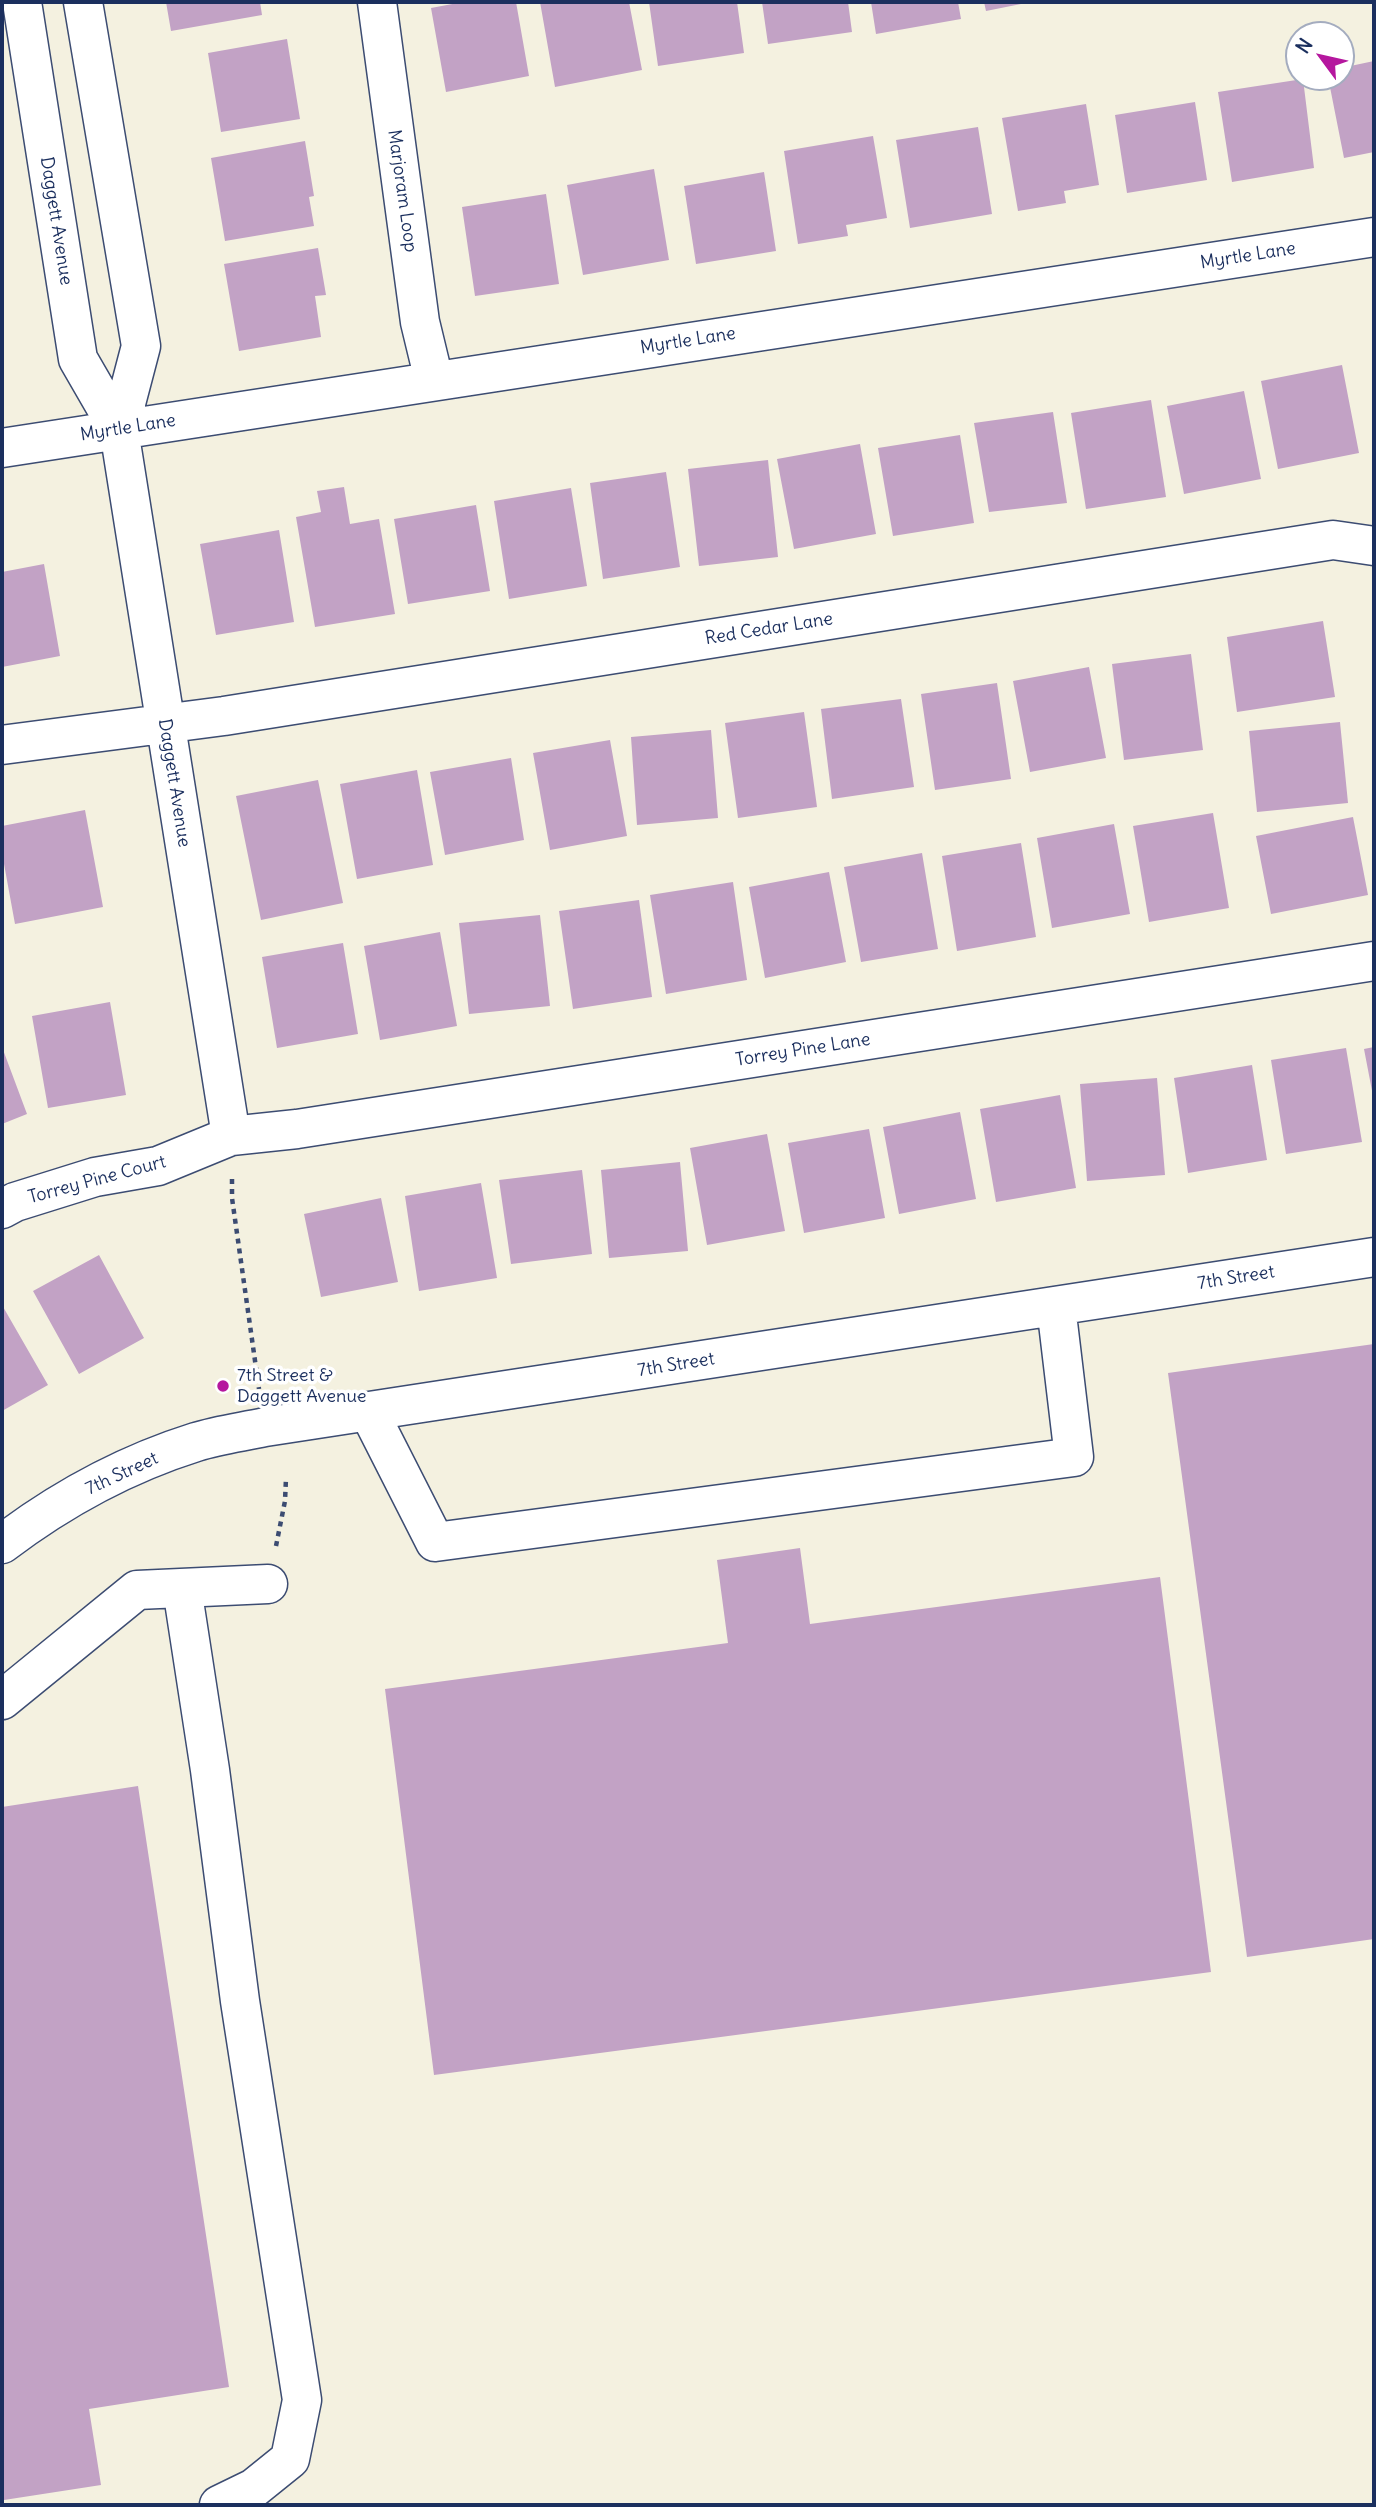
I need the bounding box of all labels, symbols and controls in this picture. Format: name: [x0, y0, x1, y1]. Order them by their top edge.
north arrow: [1285, 21, 1355, 91]
text: N: [1290, 34, 1318, 58]
street label: Marjoram Loop: [383, 128, 421, 254]
street label: Daggett Avenue: [35, 155, 77, 287]
street label: Myrtle Lane: [1199, 238, 1297, 274]
street label: Myrtle Lane: [639, 323, 737, 359]
street label: Myrtle Lane: [79, 410, 177, 446]
street label: Red Cedar Lane: [703, 608, 835, 650]
street label: Daggett Avenue: [153, 717, 195, 849]
street label: Torrey Pine Lane: [734, 1029, 872, 1071]
street label: Torrey Pine Court: [26, 1151, 168, 1209]
street label: 7th Street: [1196, 1261, 1276, 1295]
street label: 7th Street: [636, 1348, 716, 1382]
place label: 7th Street & Daggett Avenue: [237, 1365, 367, 1408]
marker: 7th Street & Daggett Avenue: [215, 1378, 231, 1394]
street label: 7th Street: [82, 1448, 162, 1500]

